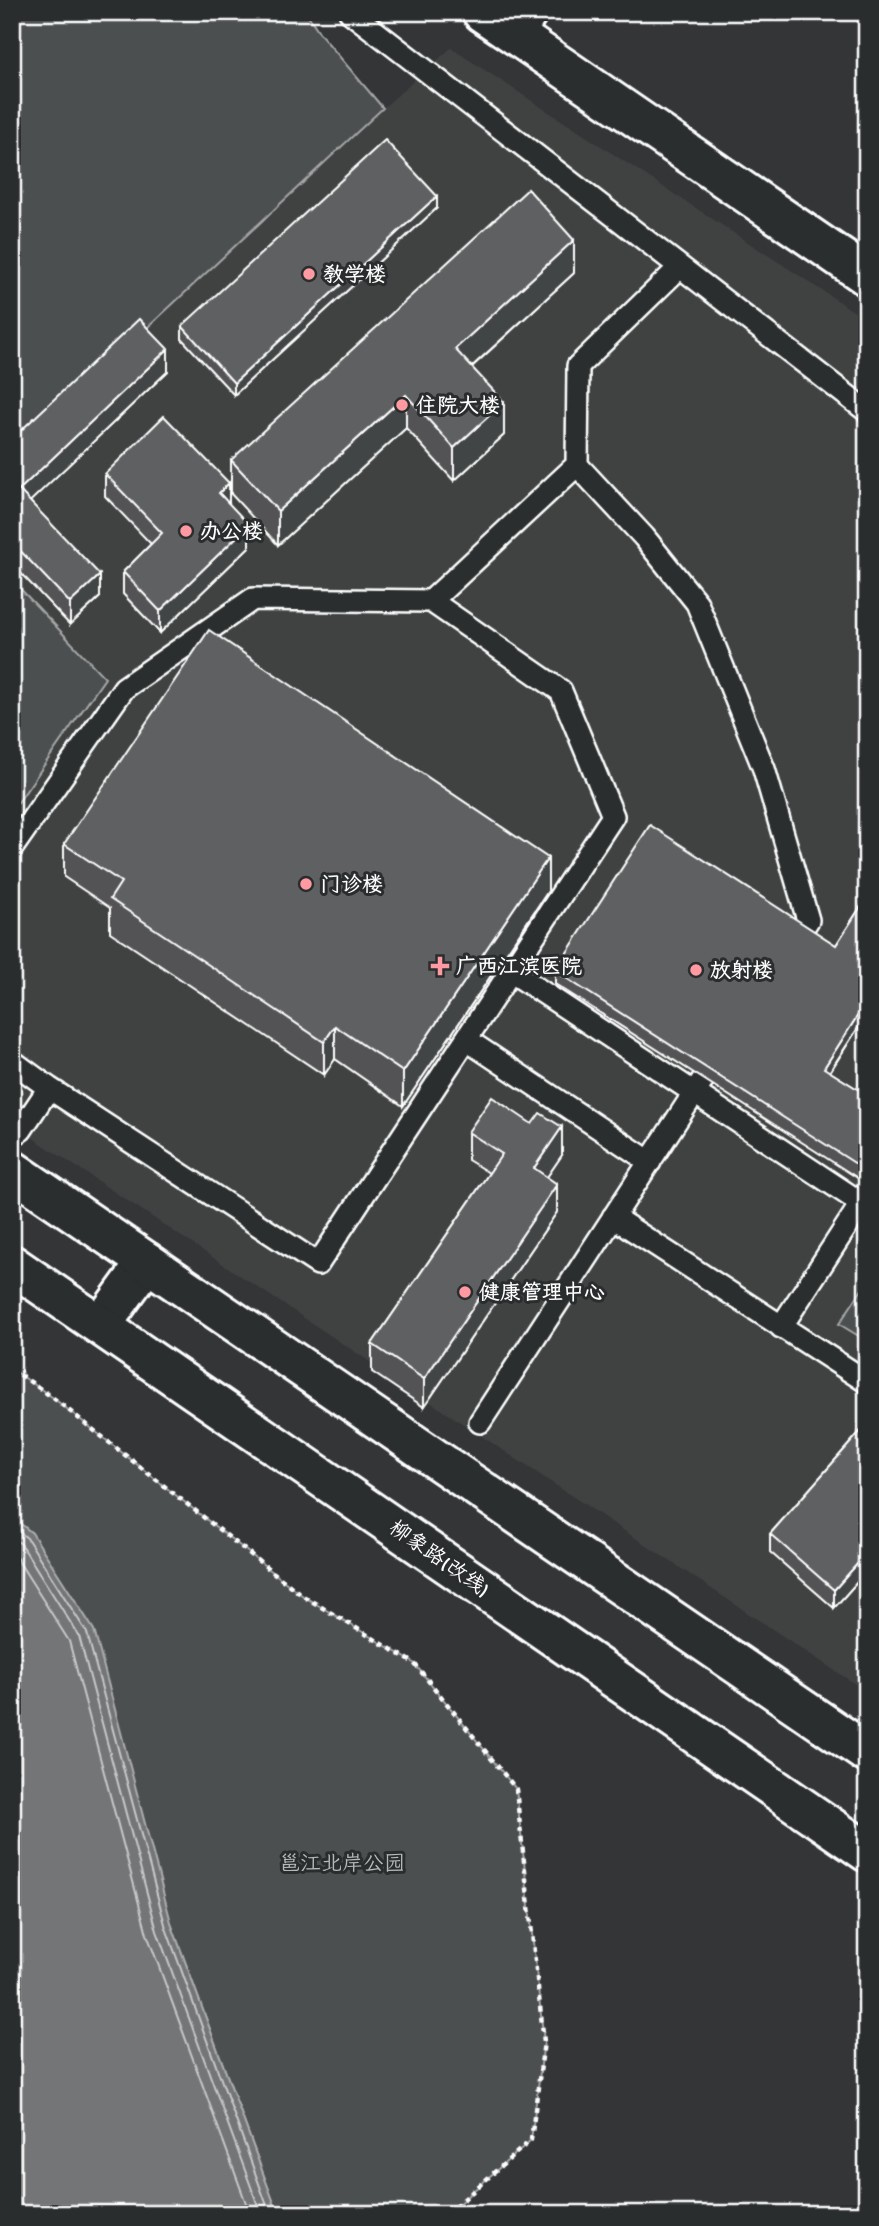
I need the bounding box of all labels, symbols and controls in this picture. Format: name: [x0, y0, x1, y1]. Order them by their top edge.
place label: 教学楼: [323, 263, 386, 290]
marker: 教学楼: [301, 266, 317, 282]
place label: 住院大楼: [416, 394, 500, 421]
marker: 住院大楼: [394, 397, 410, 413]
place label: 办公楼: [200, 520, 263, 547]
marker: 办公楼: [178, 523, 194, 539]
place label: 门诊楼: [320, 873, 383, 900]
marker: 门诊楼: [298, 876, 314, 892]
place label: 广西江滨医院: [456, 955, 582, 982]
marker: 广西江滨医院: [430, 956, 450, 976]
place label: 放射楼: [710, 959, 773, 986]
marker: 放射楼: [688, 962, 704, 978]
place label: 健康管理中心: [479, 1281, 605, 1308]
marker: 健康管理中心: [457, 1284, 473, 1300]
street label: 柳象路(改线): [383, 1515, 494, 1605]
park label: 邕江北岸公园: [279, 1852, 405, 1879]

